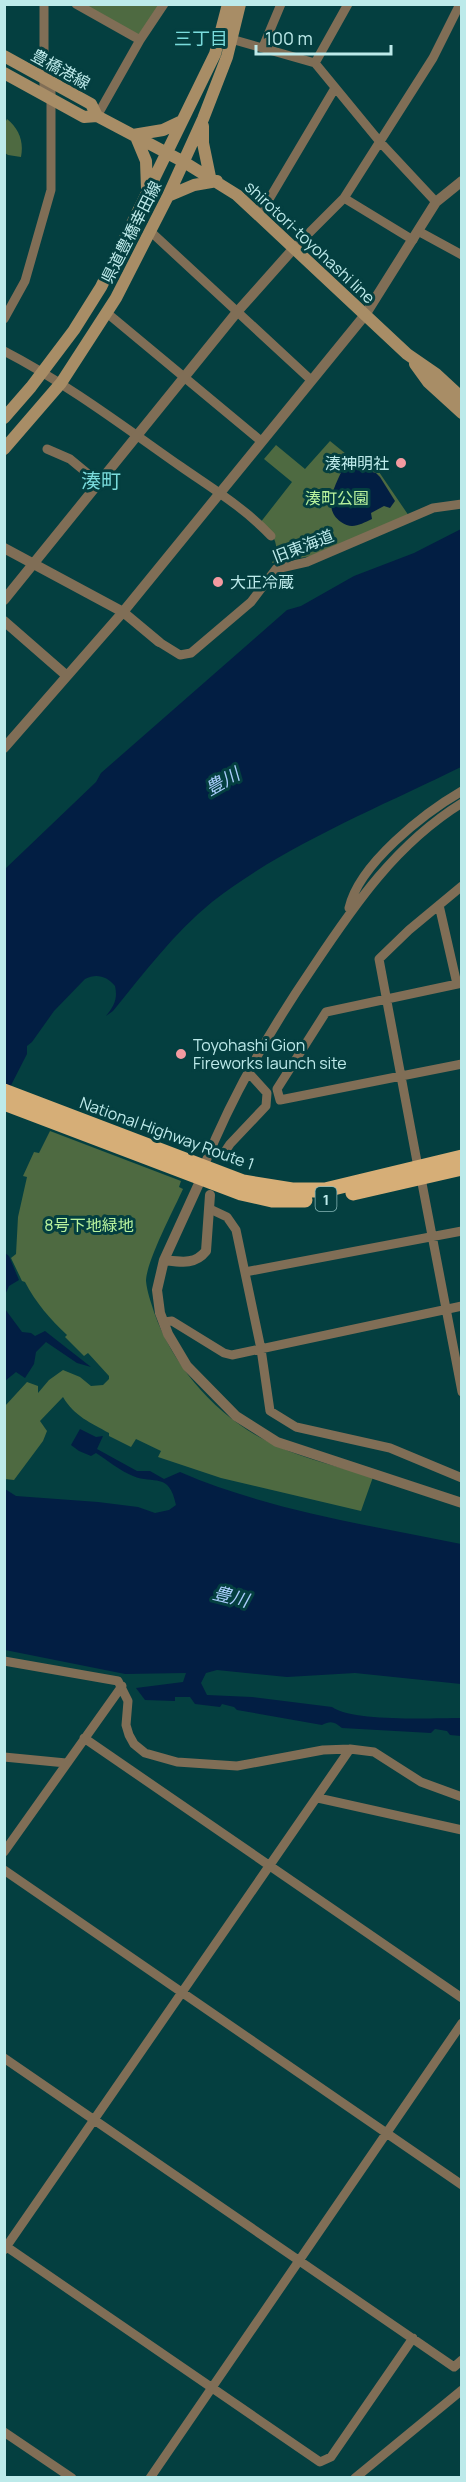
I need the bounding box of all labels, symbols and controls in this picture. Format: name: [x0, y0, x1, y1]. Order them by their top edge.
scale bar: [256, 18, 391, 56]
district label: 三丁目: [174, 26, 228, 50]
text: 100 m: [265, 26, 313, 50]
street label: 豊橋港線: [28, 44, 94, 94]
street label: shirotori-toyohashi line: [240, 176, 380, 308]
street label: 県道豊橋幸田線: [96, 177, 166, 287]
place label: 湊神明社: [325, 452, 389, 474]
marker: 湊神明社: [394, 456, 408, 470]
district label: 湊町: [81, 467, 121, 494]
park label: 湊町公園: [305, 487, 369, 509]
street label: 旧東海道: [269, 524, 337, 568]
place label: 大正冷蔵: [230, 571, 294, 593]
marker: 大正冷蔵: [211, 575, 225, 589]
water label: 豊川: [200, 761, 245, 800]
place label: Toyohashi Gion Fireworks launch site: [193, 1034, 347, 1074]
marker: Toyohashi Gion Fireworks launch site: [174, 1047, 188, 1061]
street label: National Highway Route 1: [77, 1091, 257, 1175]
road number: 1: [316, 1187, 336, 1211]
park label: 8号下地緑地: [44, 1214, 134, 1236]
water label: 豊川: [211, 1580, 253, 1612]

